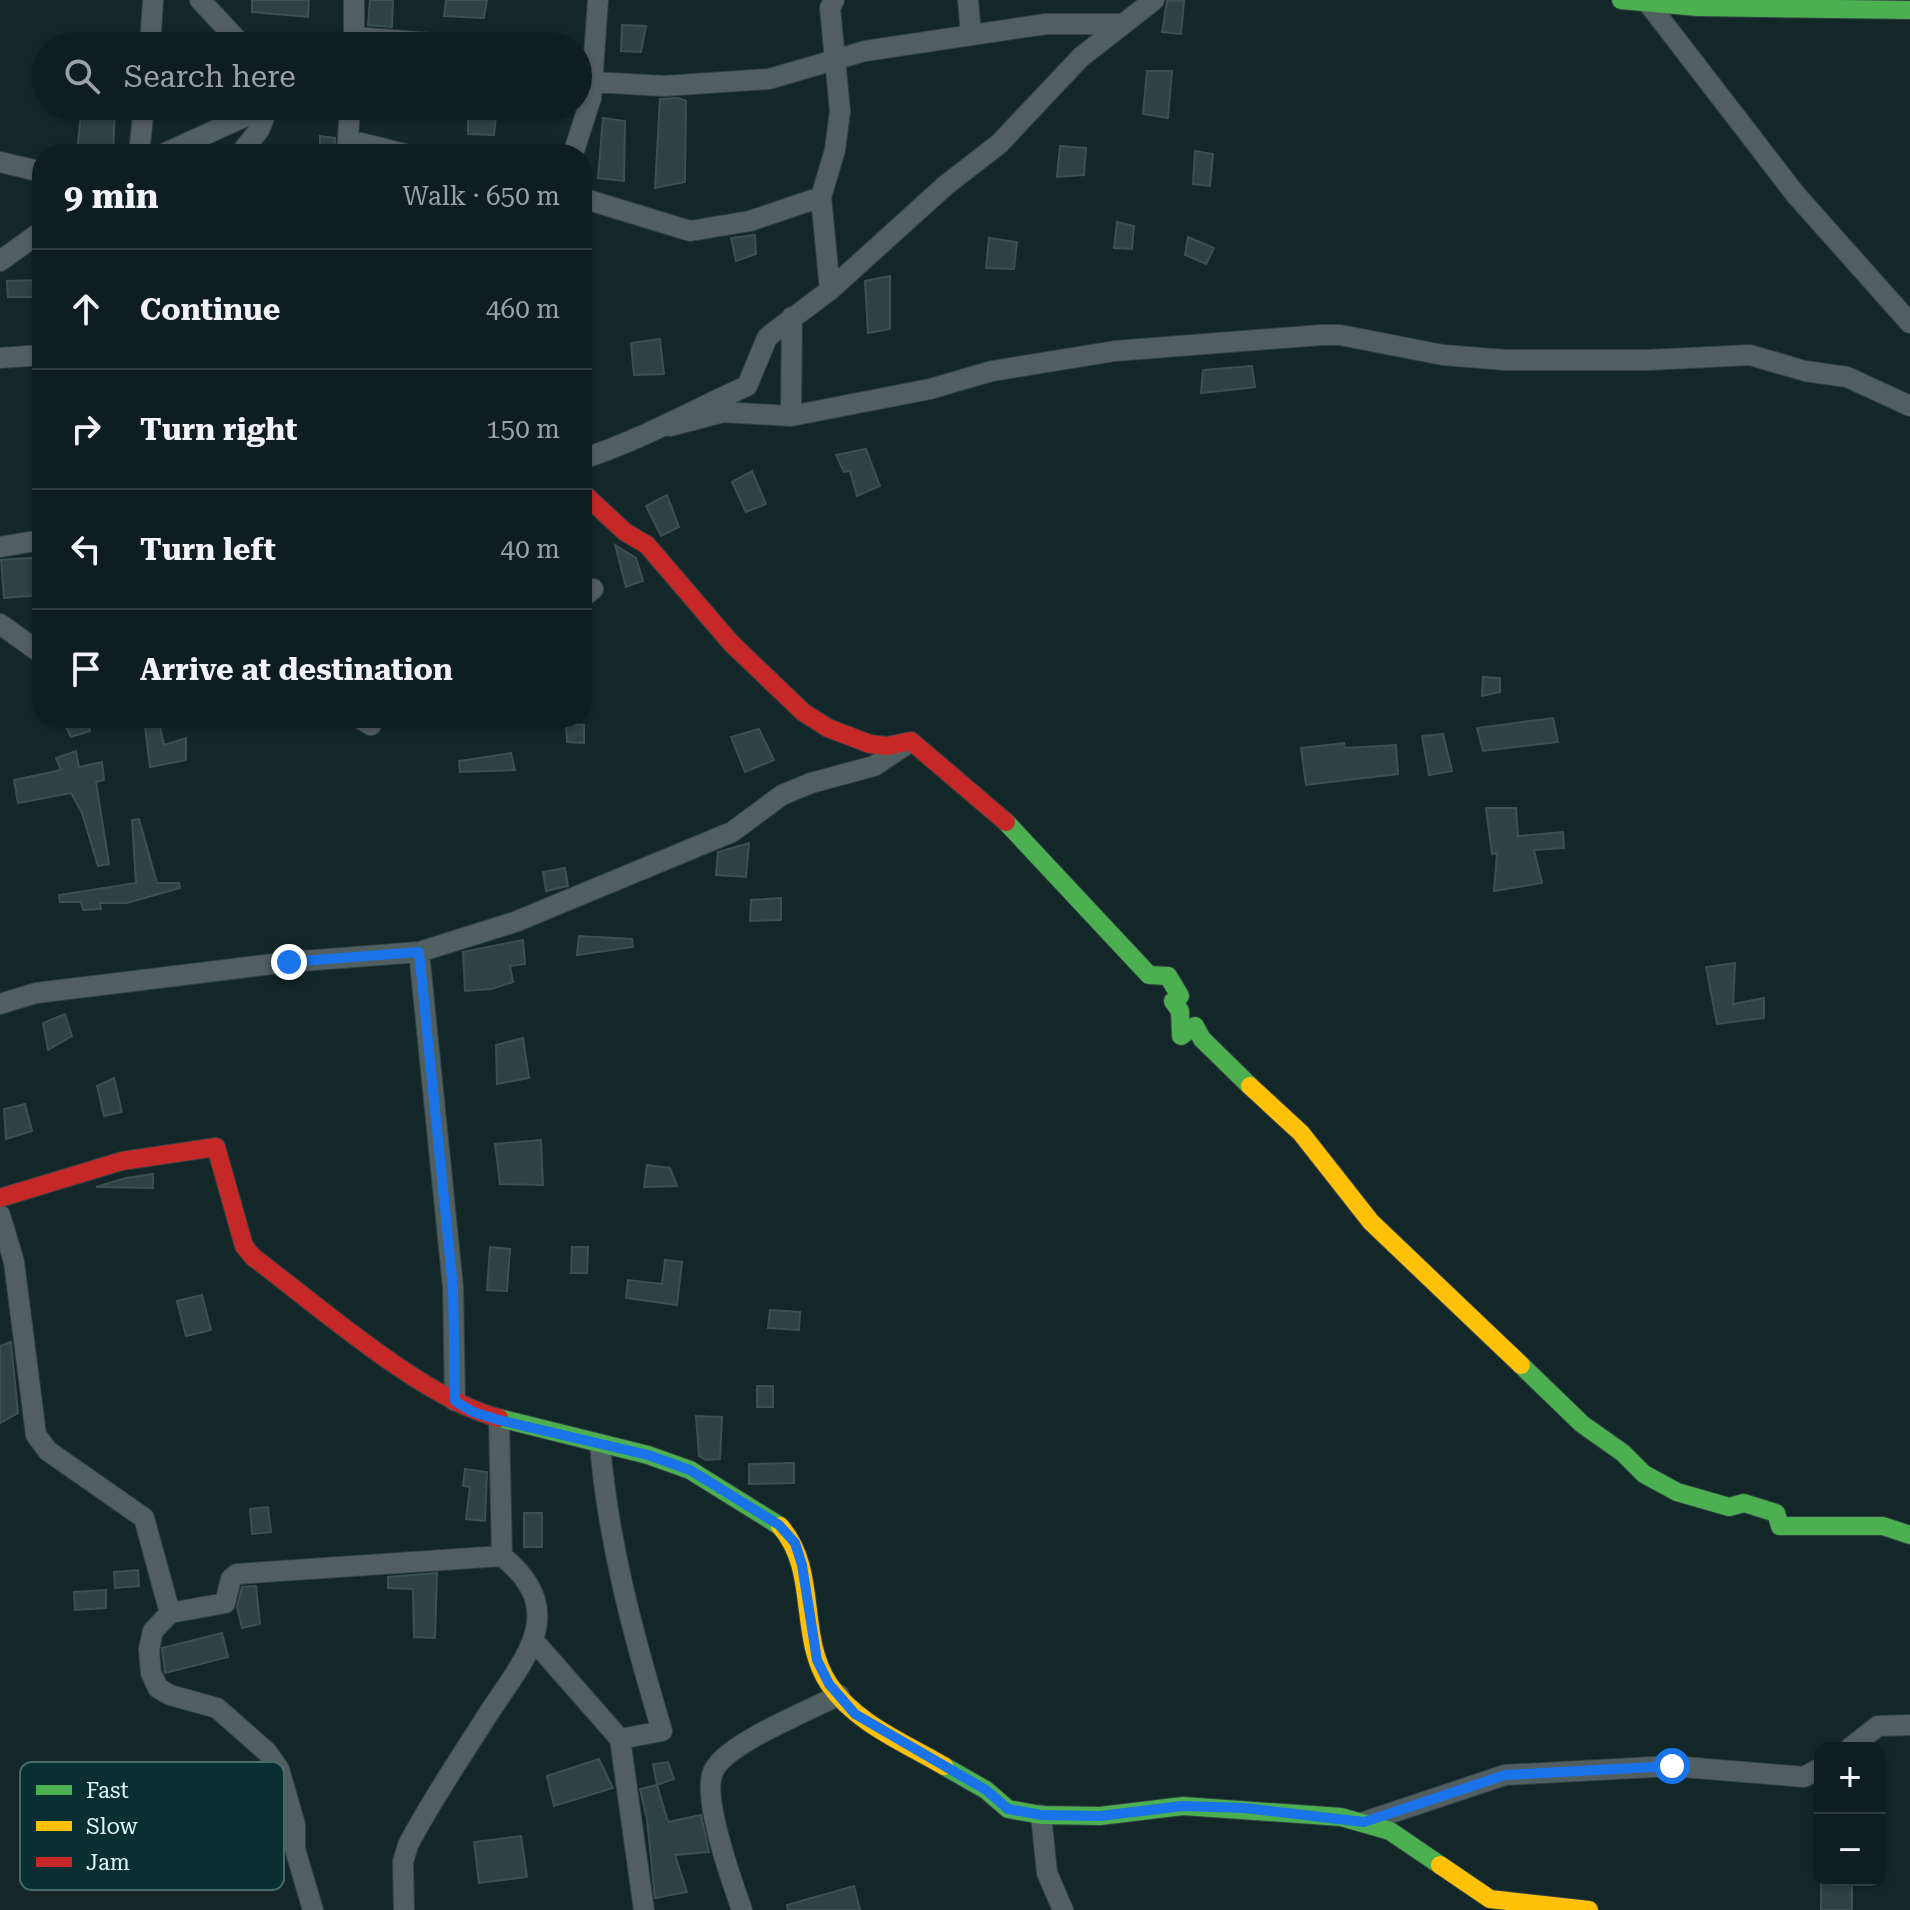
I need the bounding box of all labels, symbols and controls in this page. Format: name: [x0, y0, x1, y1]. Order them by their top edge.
search box: [32, 32, 592, 120]
icon: search: [60, 54, 104, 98]
text: Search here: [124, 59, 296, 94]
text: 9 min: [64, 176, 159, 216]
text: Walk · 650 m: [402, 181, 560, 211]
icon: ahead: [64, 287, 108, 331]
text: Continue: [140, 292, 280, 327]
text: 460 m: [486, 294, 560, 324]
icon: right: [64, 407, 108, 451]
text: Turn right: [140, 412, 297, 447]
text: 150 m: [486, 414, 560, 444]
icon: left: [64, 527, 108, 571]
text: Turn left: [140, 532, 276, 567]
text: 40 m: [501, 534, 560, 564]
icon: arrive: [64, 647, 108, 691]
text: Arrive at destination: [140, 652, 453, 687]
route end: [271, 944, 307, 980]
map controls: [1814, 1742, 1886, 1886]
button: +: [1814, 1742, 1886, 1814]
route start: [1654, 1748, 1690, 1784]
legend: [20, 1762, 284, 1890]
text: Fast: [86, 1778, 129, 1803]
text: Slow: [86, 1814, 139, 1839]
button: −: [1814, 1814, 1886, 1886]
text: Jam: [86, 1850, 130, 1875]

